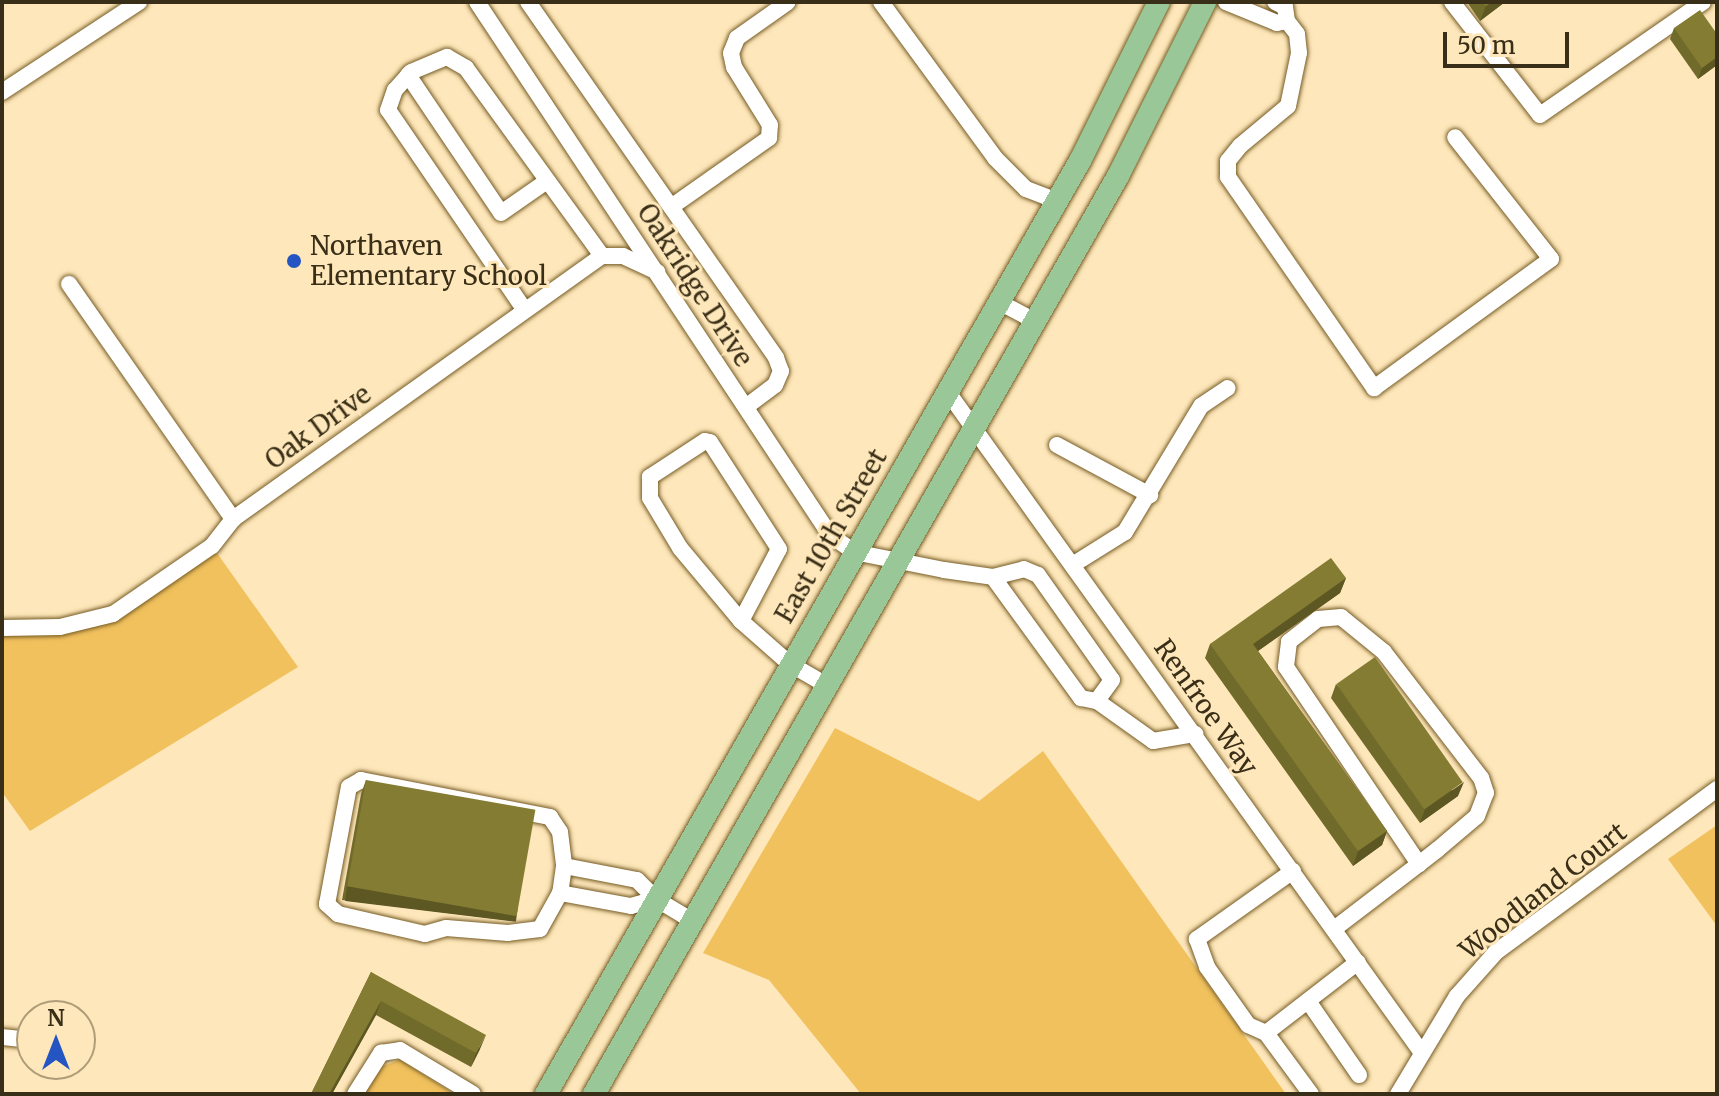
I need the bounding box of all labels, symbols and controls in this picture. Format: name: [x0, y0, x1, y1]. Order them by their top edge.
scale bar: [1447, 16, 1573, 66]
text: 50 m: [1457, 30, 1516, 61]
street label: Oakridge Drive: [631, 198, 759, 372]
place label: Northaven Elementary School: [310, 230, 547, 292]
marker: Northaven Elementary School: [285, 252, 303, 270]
street label: Oak Drive: [259, 378, 377, 476]
street label: East 10th Street: [769, 443, 893, 629]
street label: Renfroe Way: [1148, 633, 1264, 781]
street label: Woodland Court: [1453, 816, 1633, 966]
north arrow: [16, 1000, 96, 1080]
text: N: [47, 1004, 65, 1032]

